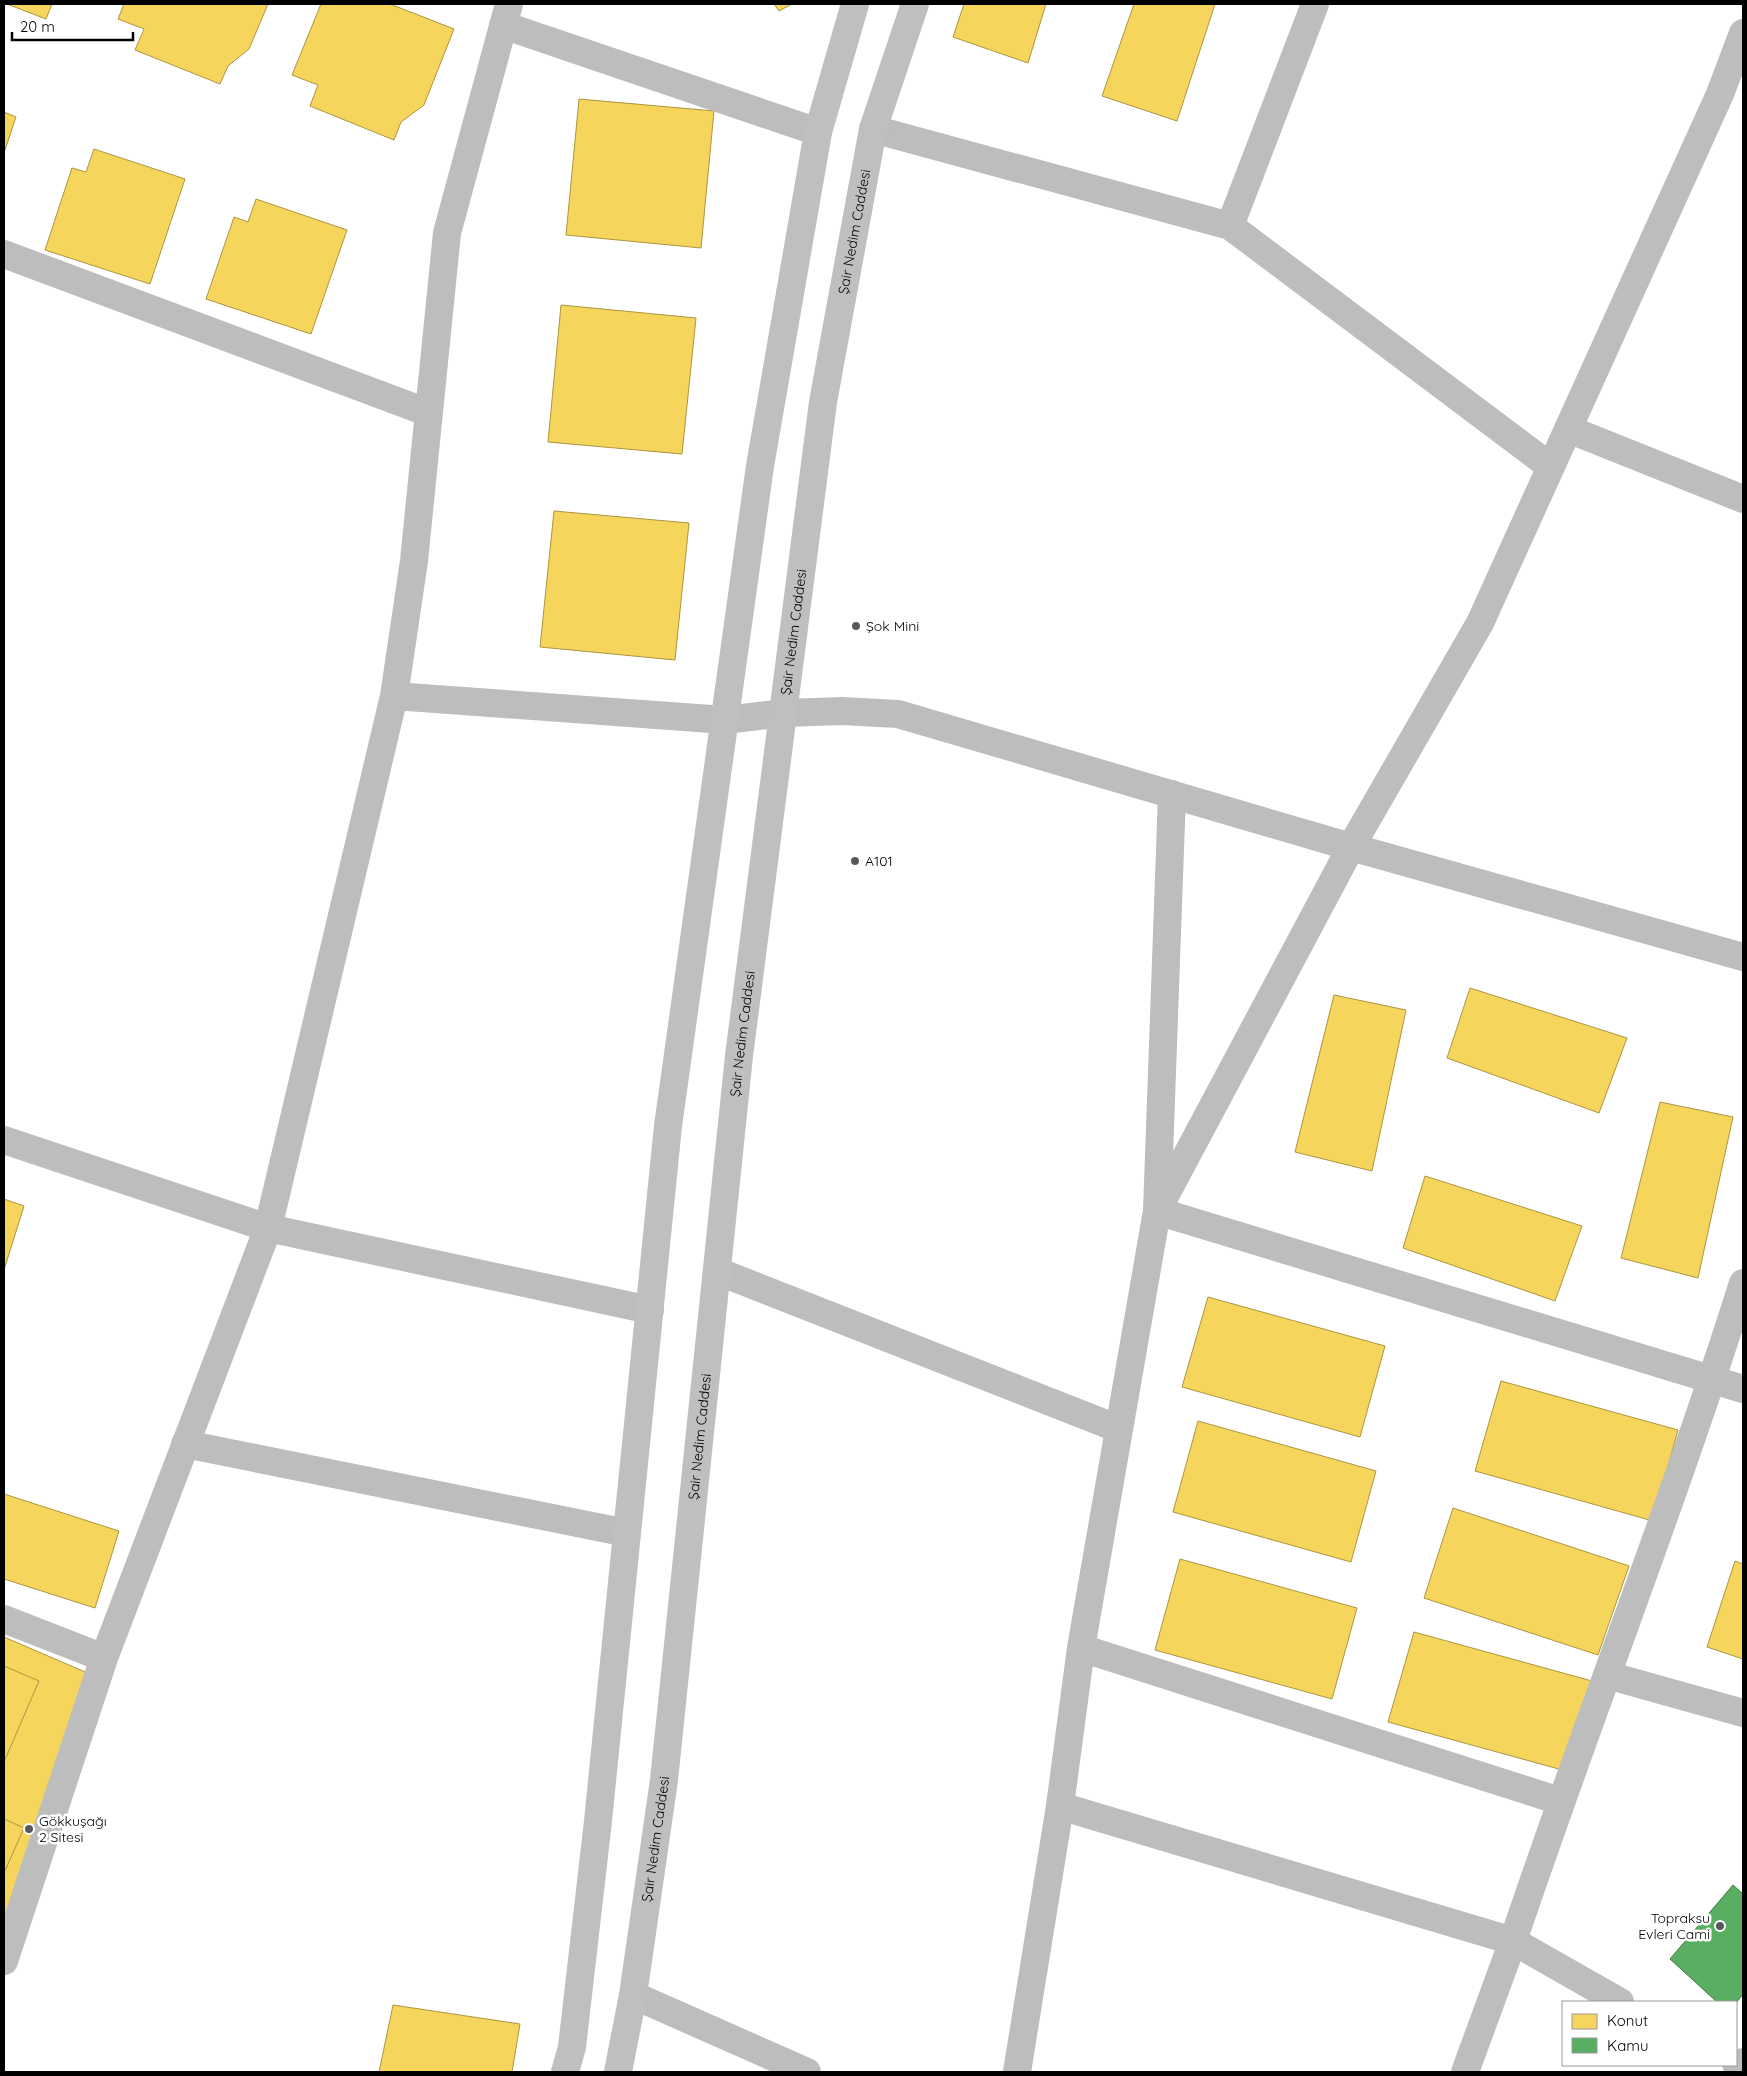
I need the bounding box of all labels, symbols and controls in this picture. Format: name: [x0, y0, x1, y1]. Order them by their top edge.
scale bar: [12, 10, 134, 42]
text: 20 m: [20, 17, 55, 36]
street label: Şair Nedim Caddesi: [834, 168, 874, 296]
street label: Şair Nedim Caddesi: [776, 568, 810, 696]
place label: Şok Mini: [866, 617, 919, 635]
marker: Şok Mini: [850, 620, 862, 632]
place label: A101: [865, 852, 893, 870]
marker: A101: [849, 855, 861, 867]
street label: Şair Nedim Caddesi: [726, 970, 759, 1098]
street label: Şair Nedim Caddesi: [684, 1372, 715, 1501]
street label: Şair Nedim Caddesi: [638, 1775, 673, 1903]
place label: Gökkuşağı 2 Sitesi: [39, 1812, 107, 1846]
marker: Gökkuşağı 2 Sitesi: [23, 1823, 35, 1835]
place label: Topraksu Evleri Cami: [1638, 1909, 1710, 1943]
marker: Topraksu Evleri Cami: [1714, 1920, 1726, 1932]
legend: [1562, 2001, 1737, 2066]
text: Konut: [1607, 2011, 1648, 2030]
text: Kamu: [1607, 2036, 1648, 2055]

